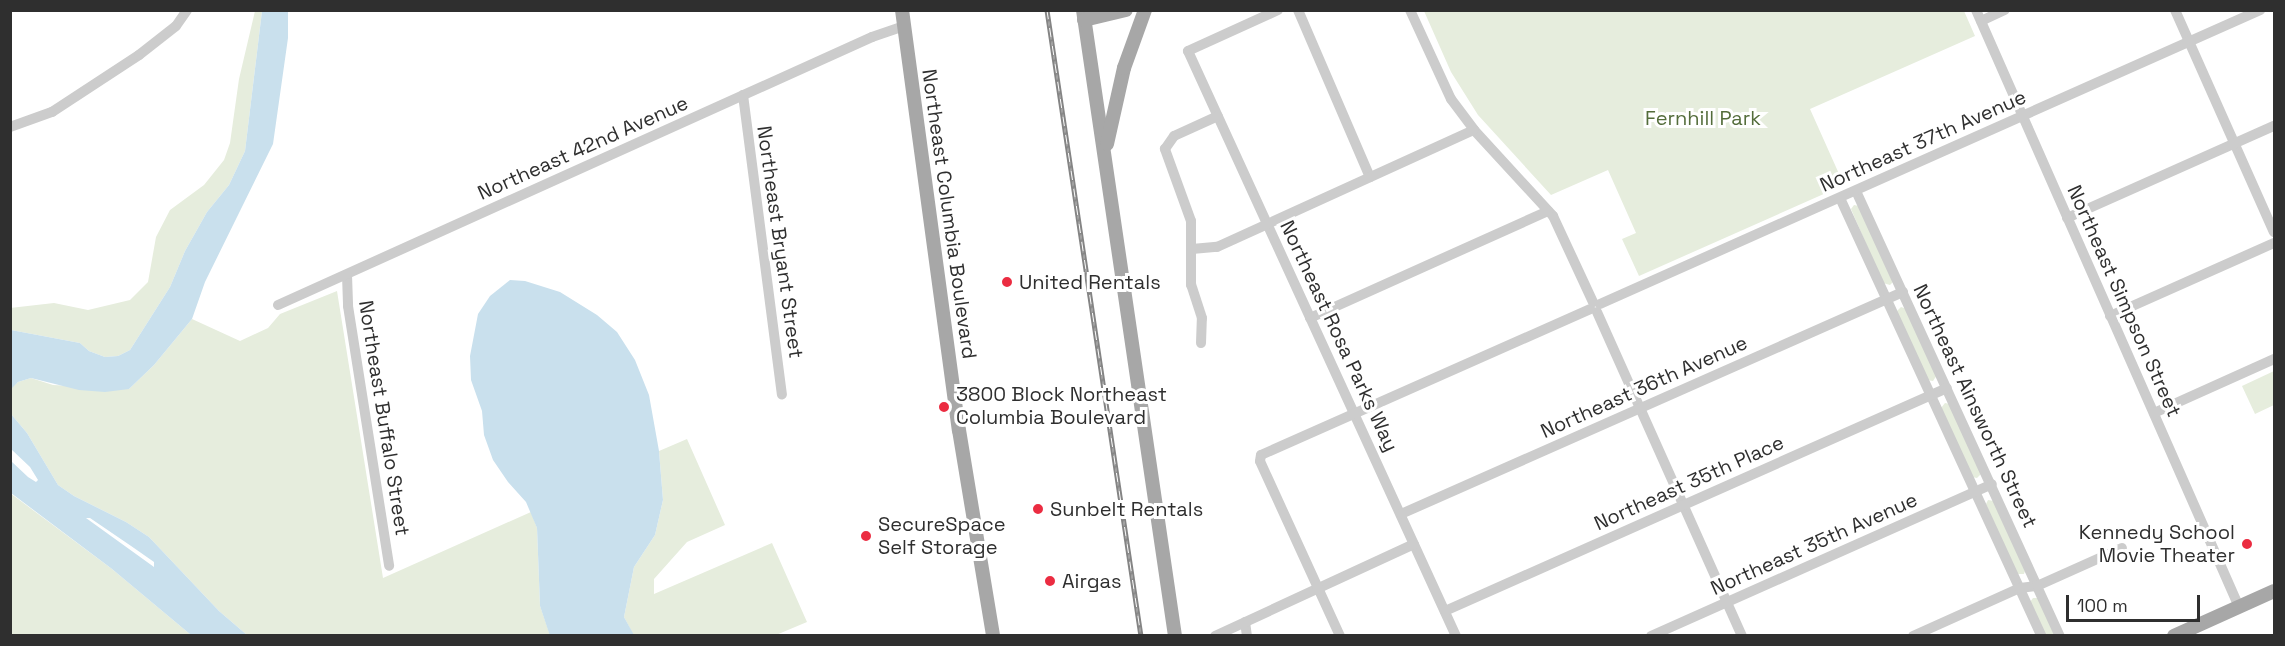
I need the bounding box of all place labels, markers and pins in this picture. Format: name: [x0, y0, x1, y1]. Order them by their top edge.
place label: United Rentals: [1019, 270, 1161, 294]
marker: United Rentals: [1000, 275, 1014, 289]
place label: 3800 Block Northeast Columbia Boulevard: [956, 383, 1167, 430]
marker: 3800 Block Northeast Columbia Boulevard: [937, 400, 951, 414]
place label: Sunbelt Rentals: [1050, 497, 1203, 521]
marker: Sunbelt Rentals: [1031, 502, 1045, 516]
place label: SecureSpace Self Storage: [878, 512, 1005, 559]
place label: Kennedy School Movie Theater: [2079, 520, 2235, 567]
marker: SecureSpace Self Storage: [859, 529, 873, 543]
marker: Kennedy School Movie Theater: [2240, 537, 2254, 551]
place label: Airgas: [1062, 569, 1121, 593]
marker: Airgas: [1043, 574, 1057, 588]

